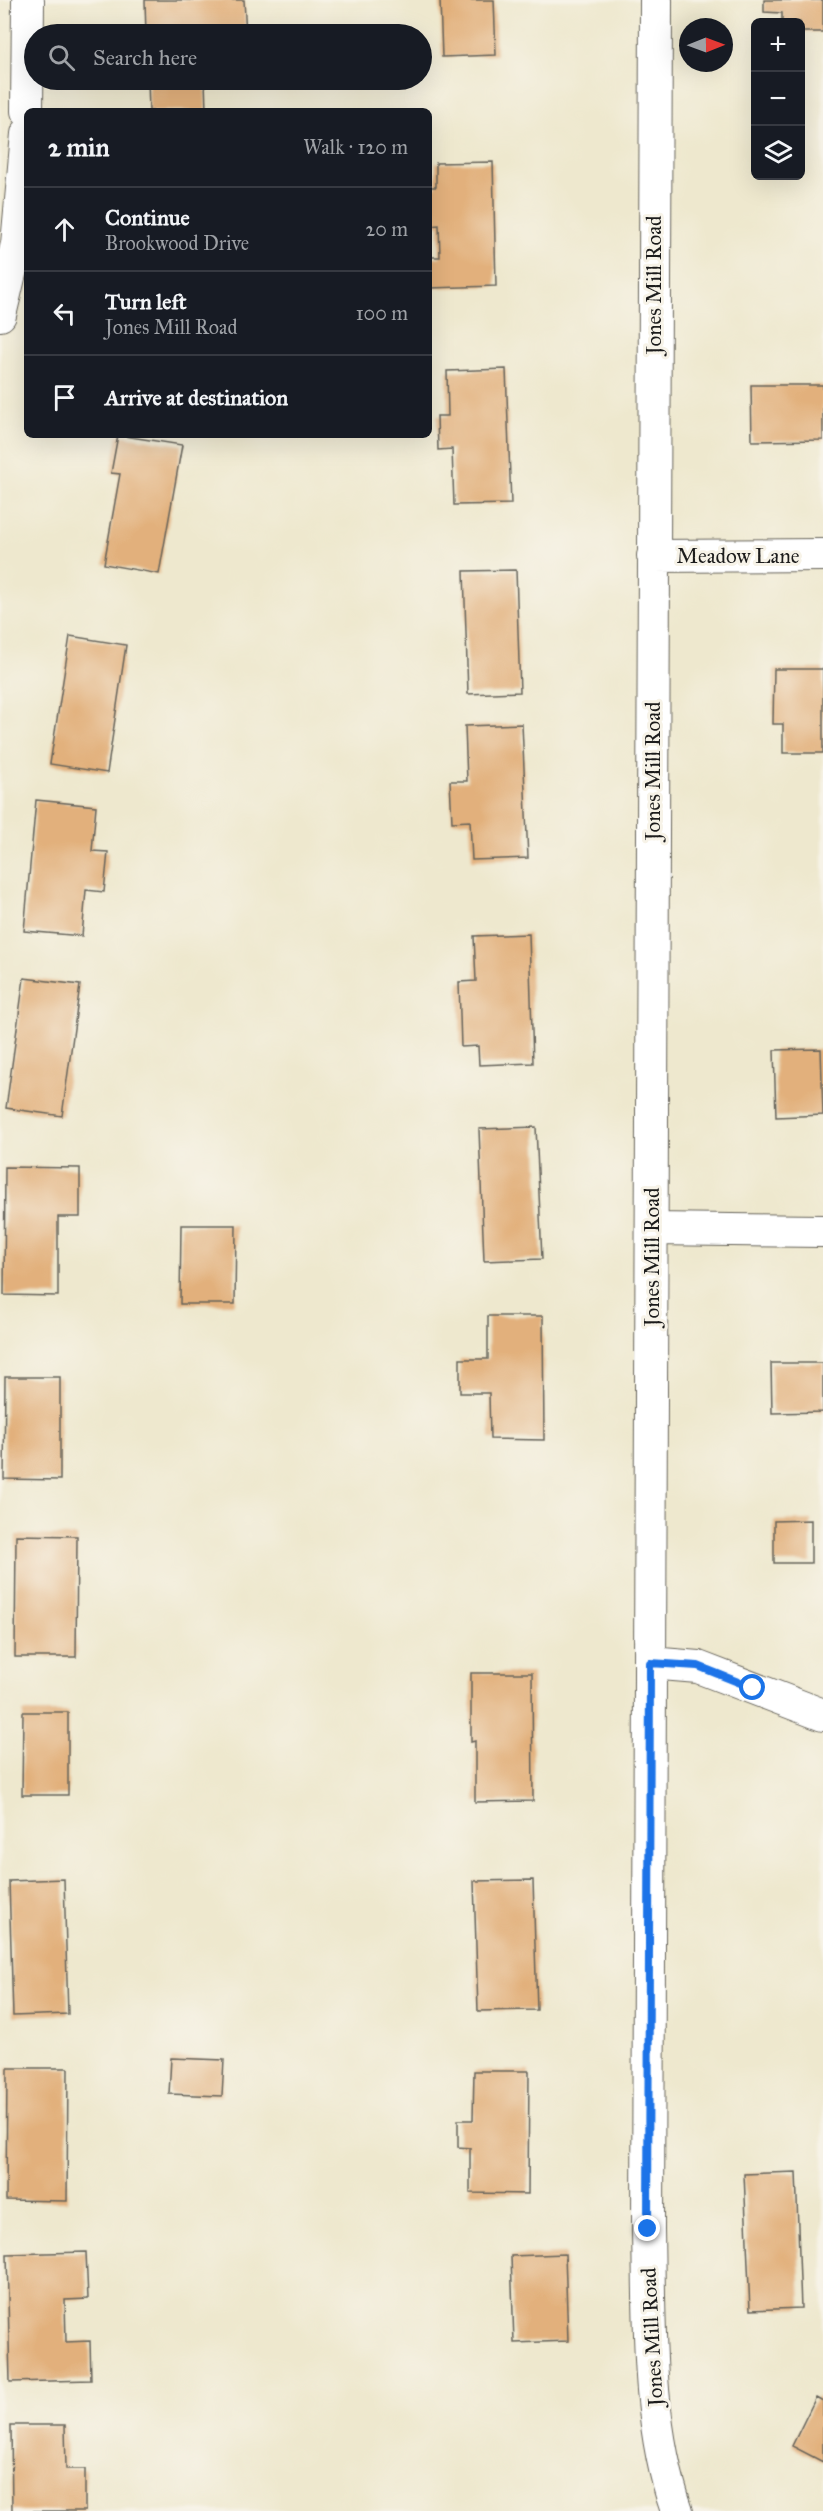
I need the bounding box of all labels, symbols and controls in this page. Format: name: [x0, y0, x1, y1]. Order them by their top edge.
north arrow: [679, 18, 733, 72]
map controls: [751, 18, 805, 180]
button: +: [751, 18, 805, 72]
search box: [24, 24, 432, 90]
icon: search: [45, 41, 78, 74]
text: Search here: [93, 44, 197, 71]
button: −: [751, 72, 805, 126]
button: layers: [751, 126, 805, 180]
text: 2 min: [48, 131, 109, 163]
text: Walk · 120 m: [303, 135, 408, 159]
text: Continue: [105, 204, 190, 231]
icon: ahead: [48, 213, 81, 246]
street label: Jones Mill Road: [641, 215, 667, 357]
text: 20 m: [365, 217, 408, 241]
text: Brookwood Drive: [105, 231, 249, 255]
text: Turn left: [105, 288, 187, 315]
icon: left: [48, 297, 81, 330]
text: 100 m: [356, 301, 408, 325]
text: Jones Mill Road: [105, 315, 238, 339]
icon: arrive: [48, 381, 81, 414]
text: Arrive at destination: [105, 384, 288, 411]
street label: Meadow Lane: [676, 543, 800, 569]
street label: Jones Mill Road: [640, 701, 666, 843]
street label: Jones Mill Road: [639, 1187, 665, 1329]
route start: [739, 1674, 765, 1700]
route end: [634, 2215, 660, 2241]
street label: Jones Mill Road: [635, 2266, 669, 2409]

